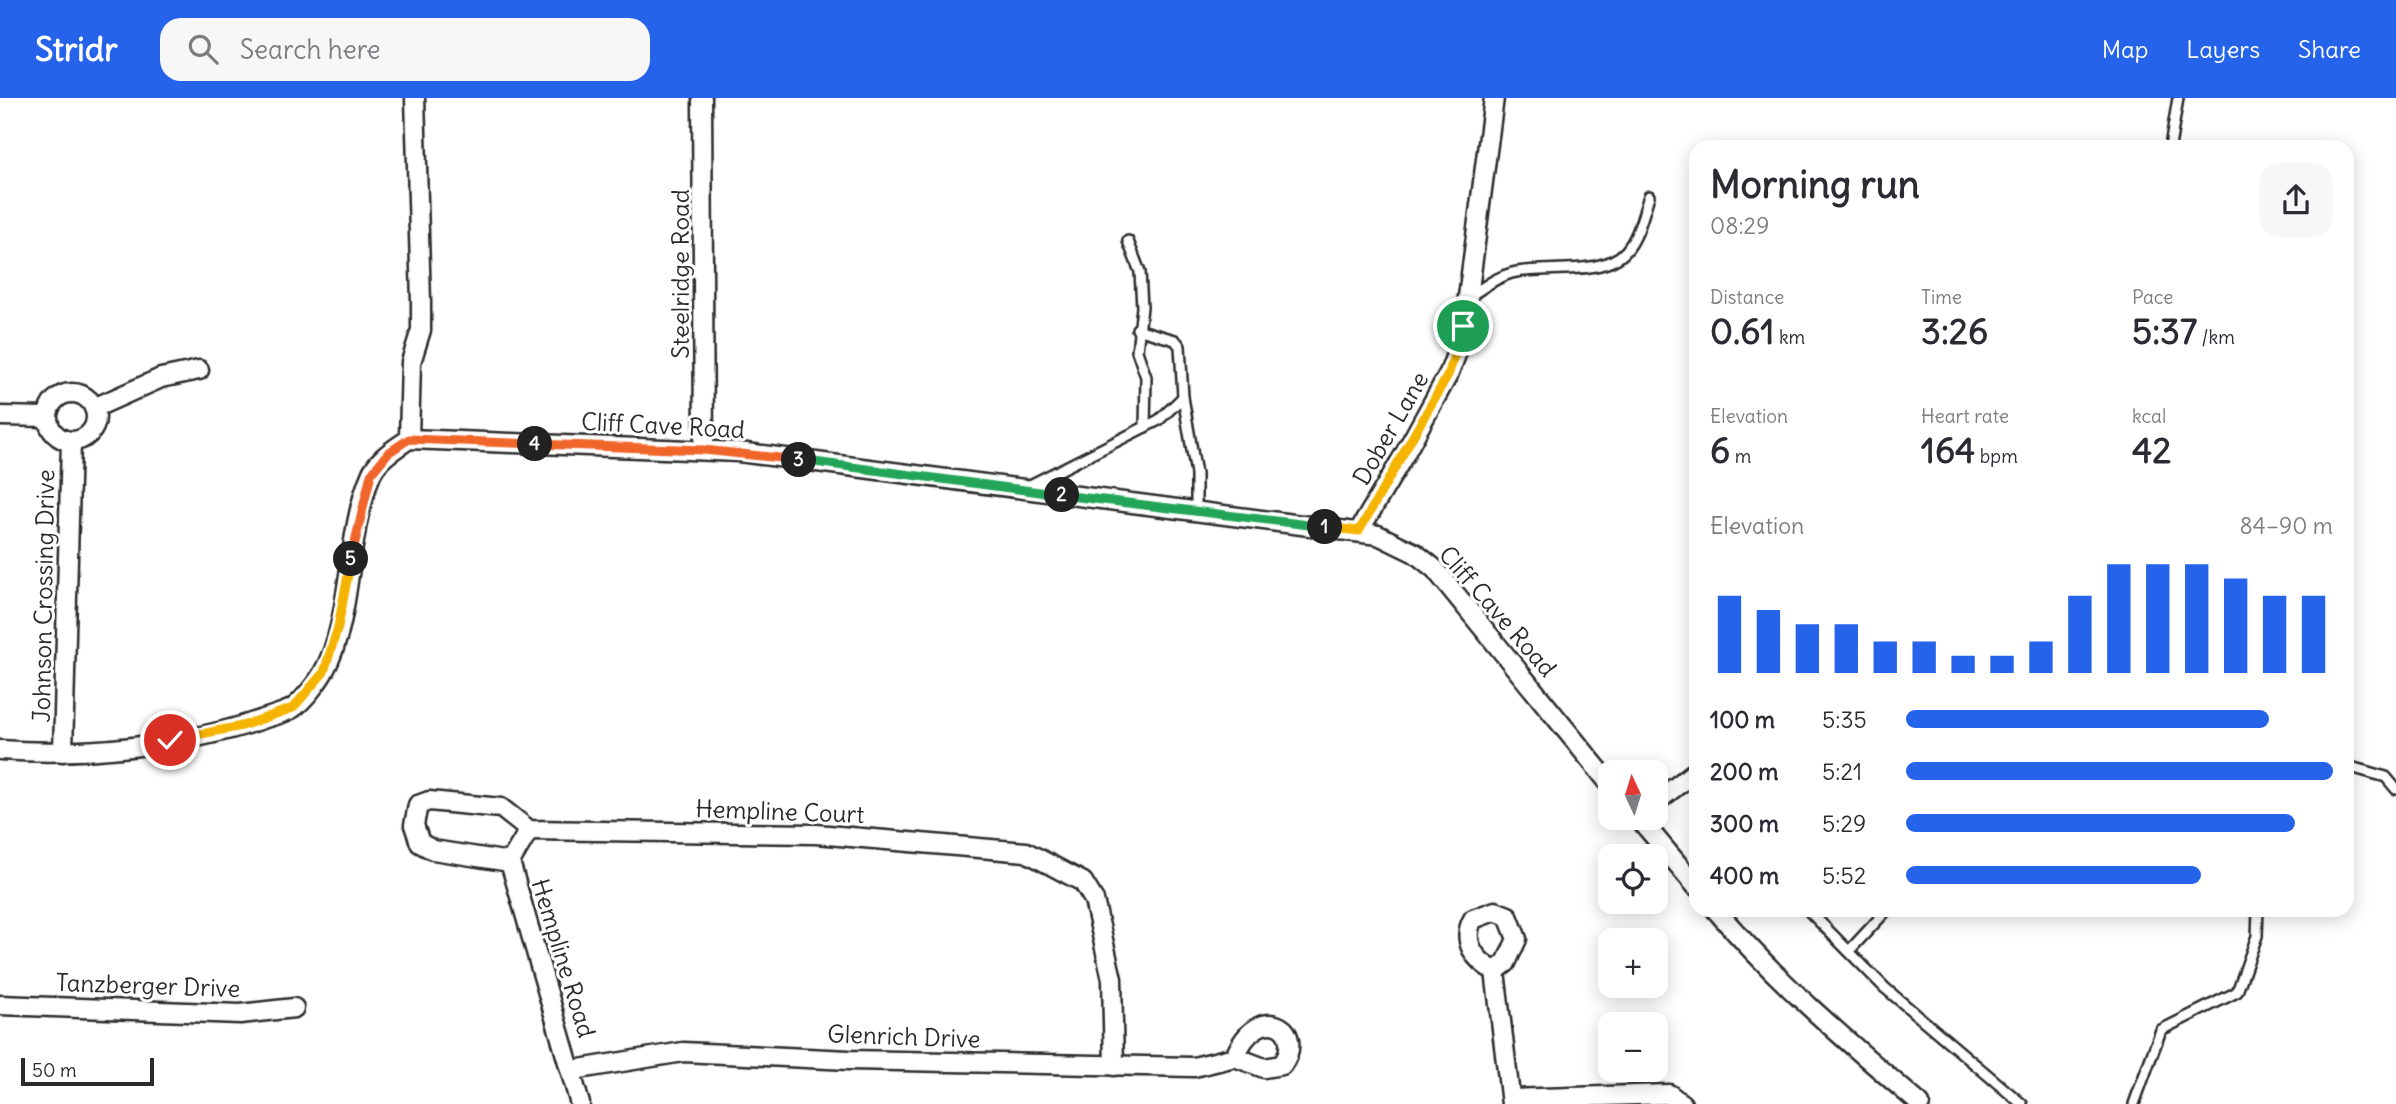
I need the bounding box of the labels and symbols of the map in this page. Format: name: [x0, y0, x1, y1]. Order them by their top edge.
street label: Steelridge Road: [665, 189, 695, 359]
pin: [1433, 296, 1493, 356]
street label: Dober Lane: [1346, 366, 1434, 490]
street label: Cliff Cave Road: [580, 406, 746, 444]
pin: 4: [518, 426, 552, 462]
pin: 3: [782, 442, 816, 478]
street label: Johnson Crossing Drive: [26, 469, 60, 723]
pin: 2: [1044, 478, 1080, 512]
pin: 1: [1308, 510, 1342, 544]
street label: Cliff Cave Road: [1433, 539, 1563, 683]
pin: 5: [334, 542, 368, 576]
pin: [140, 710, 200, 770]
north arrow: [1598, 760, 1668, 830]
street label: Hempline Court: [695, 793, 865, 829]
street label: Hempline Road: [526, 875, 602, 1041]
street label: Tanzberger Drive: [55, 967, 241, 1003]
street label: Glenrich Drive: [827, 1018, 981, 1054]
scale bar: [21, 1055, 154, 1087]

